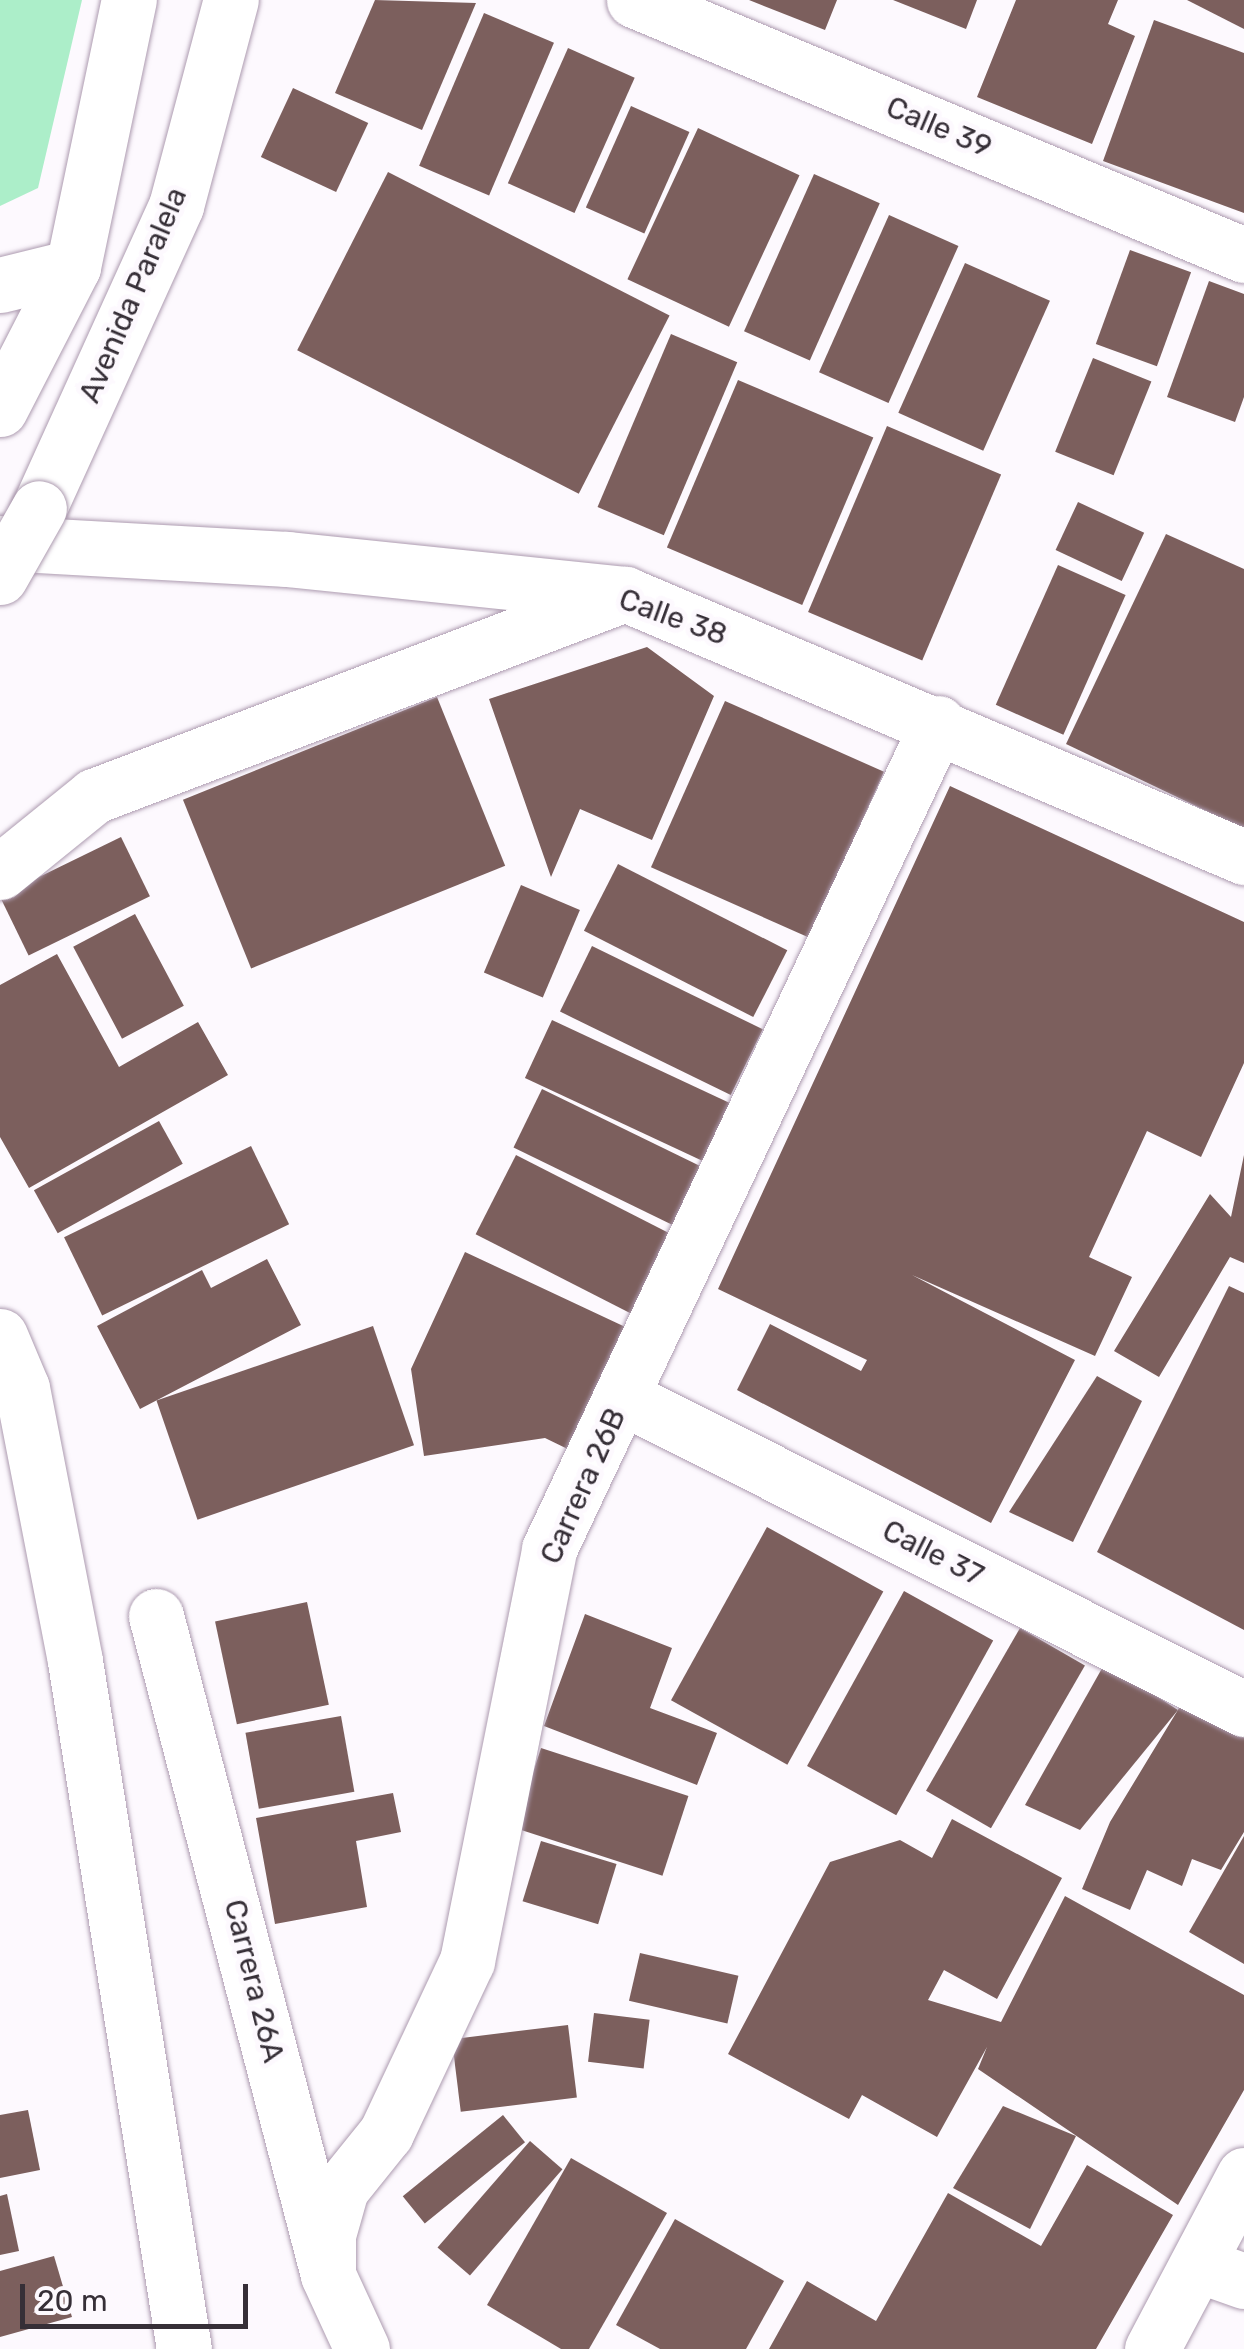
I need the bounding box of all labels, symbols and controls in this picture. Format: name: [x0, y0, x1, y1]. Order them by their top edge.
street label: Calle 39: [881, 89, 997, 165]
street label: Avenida Paralela: [71, 182, 195, 408]
street label: Calle 38: [614, 581, 732, 653]
street label: Carrera 26B: [533, 1403, 633, 1569]
street label: Calle 37: [876, 1512, 990, 1594]
street label: Carrera 26A: [216, 1896, 292, 2066]
scale bar: [25, 2264, 252, 2326]
text: 20 m: [37, 2283, 108, 2319]

